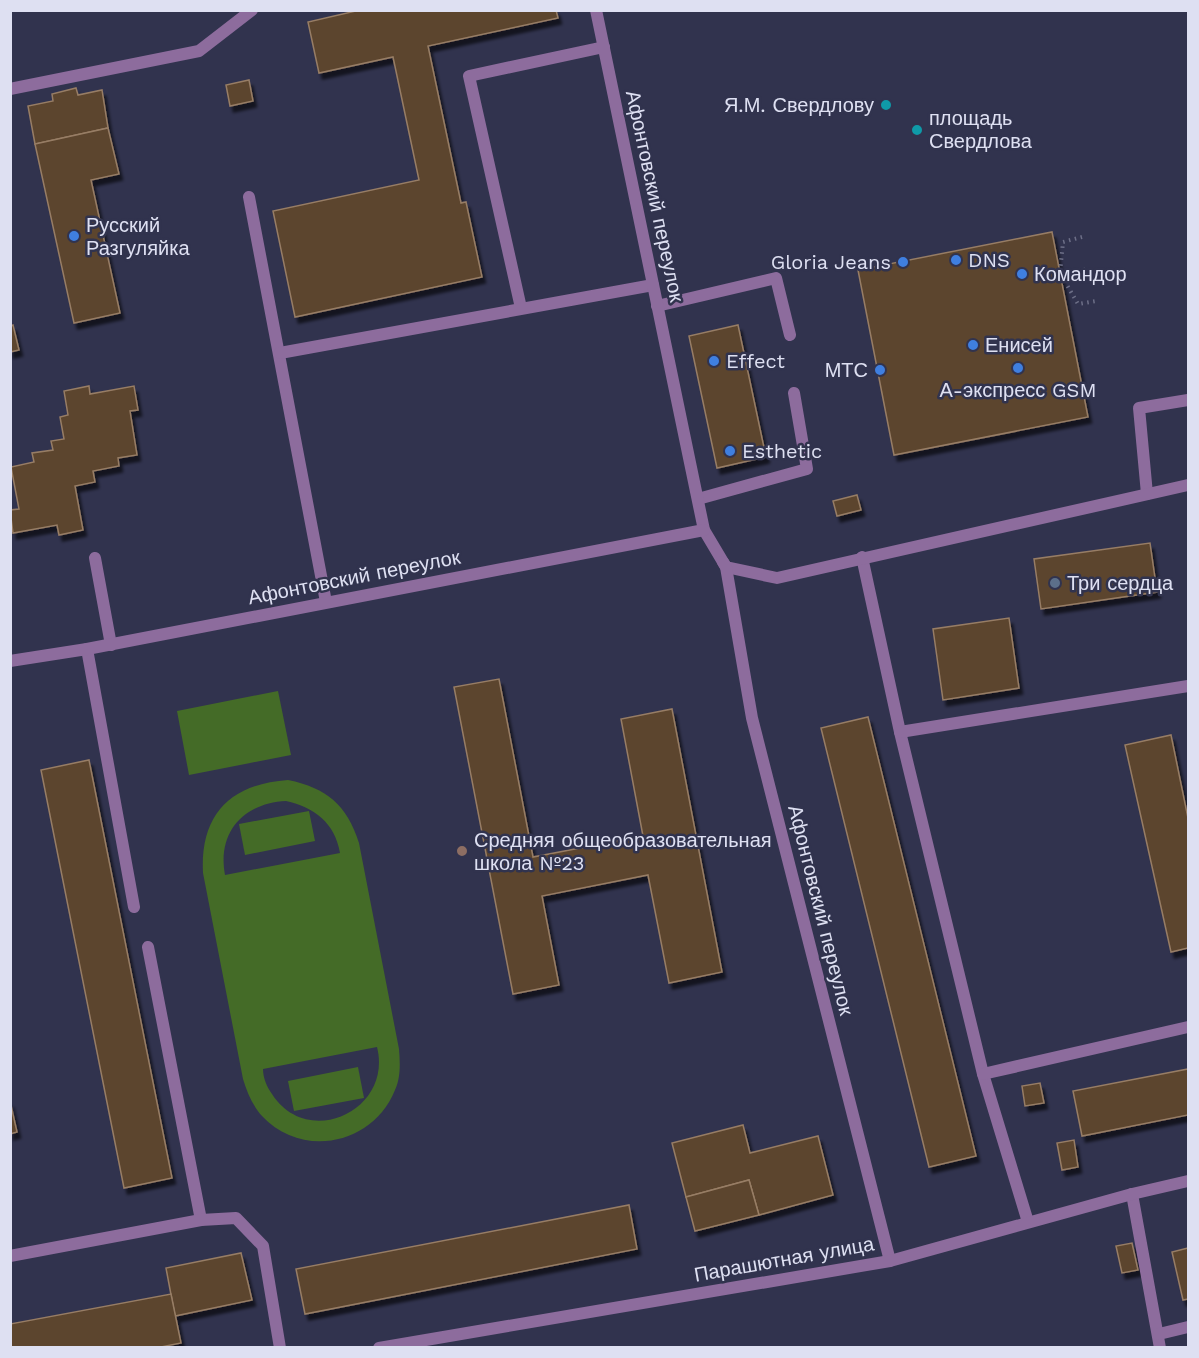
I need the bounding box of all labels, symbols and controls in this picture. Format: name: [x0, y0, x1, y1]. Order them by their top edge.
street label: Афонтовский переулок: [621, 88, 689, 304]
place label: Я.М. Свердлову: [724, 93, 874, 117]
marker: Я.М. Свердлову: [879, 98, 893, 112]
place label: площадь Свердлова: [929, 106, 1033, 153]
marker: площадь Свердлова: [910, 123, 924, 137]
place label: Русский Разгуляйка: [86, 213, 190, 260]
marker: Русский Разгуляйка: [67, 229, 81, 243]
place label: DNS: [968, 248, 1010, 272]
place label: Gloria Jeans: [771, 250, 891, 274]
marker: DNS: [949, 253, 963, 267]
marker: Gloria Jeans: [896, 255, 910, 269]
place label: Командор: [1034, 262, 1127, 286]
marker: Командор: [1015, 267, 1029, 281]
place label: Енисей: [985, 333, 1053, 357]
marker: Енисей: [966, 338, 980, 352]
place label: Effect: [726, 349, 786, 373]
marker: Effect: [707, 354, 721, 368]
place label: МТС: [825, 358, 868, 382]
marker: А-экспресс GSM: [1011, 361, 1025, 375]
marker: МТС: [873, 363, 887, 377]
place label: А-экспресс GSM: [940, 378, 1097, 402]
place label: Esthetic: [742, 439, 822, 463]
marker: Esthetic: [723, 444, 737, 458]
street label: Афонтовский переулок: [246, 545, 462, 609]
place label: Три сердца: [1067, 571, 1174, 595]
marker: Три сердца: [1048, 576, 1062, 590]
street label: Афонтовский переулок: [783, 802, 859, 1018]
place label: Средняя общеобразовательная школа №23: [474, 828, 772, 875]
marker: Средняя общеобразовательная школа №23: [455, 844, 469, 858]
street label: Парашютная улица: [692, 1231, 877, 1287]

